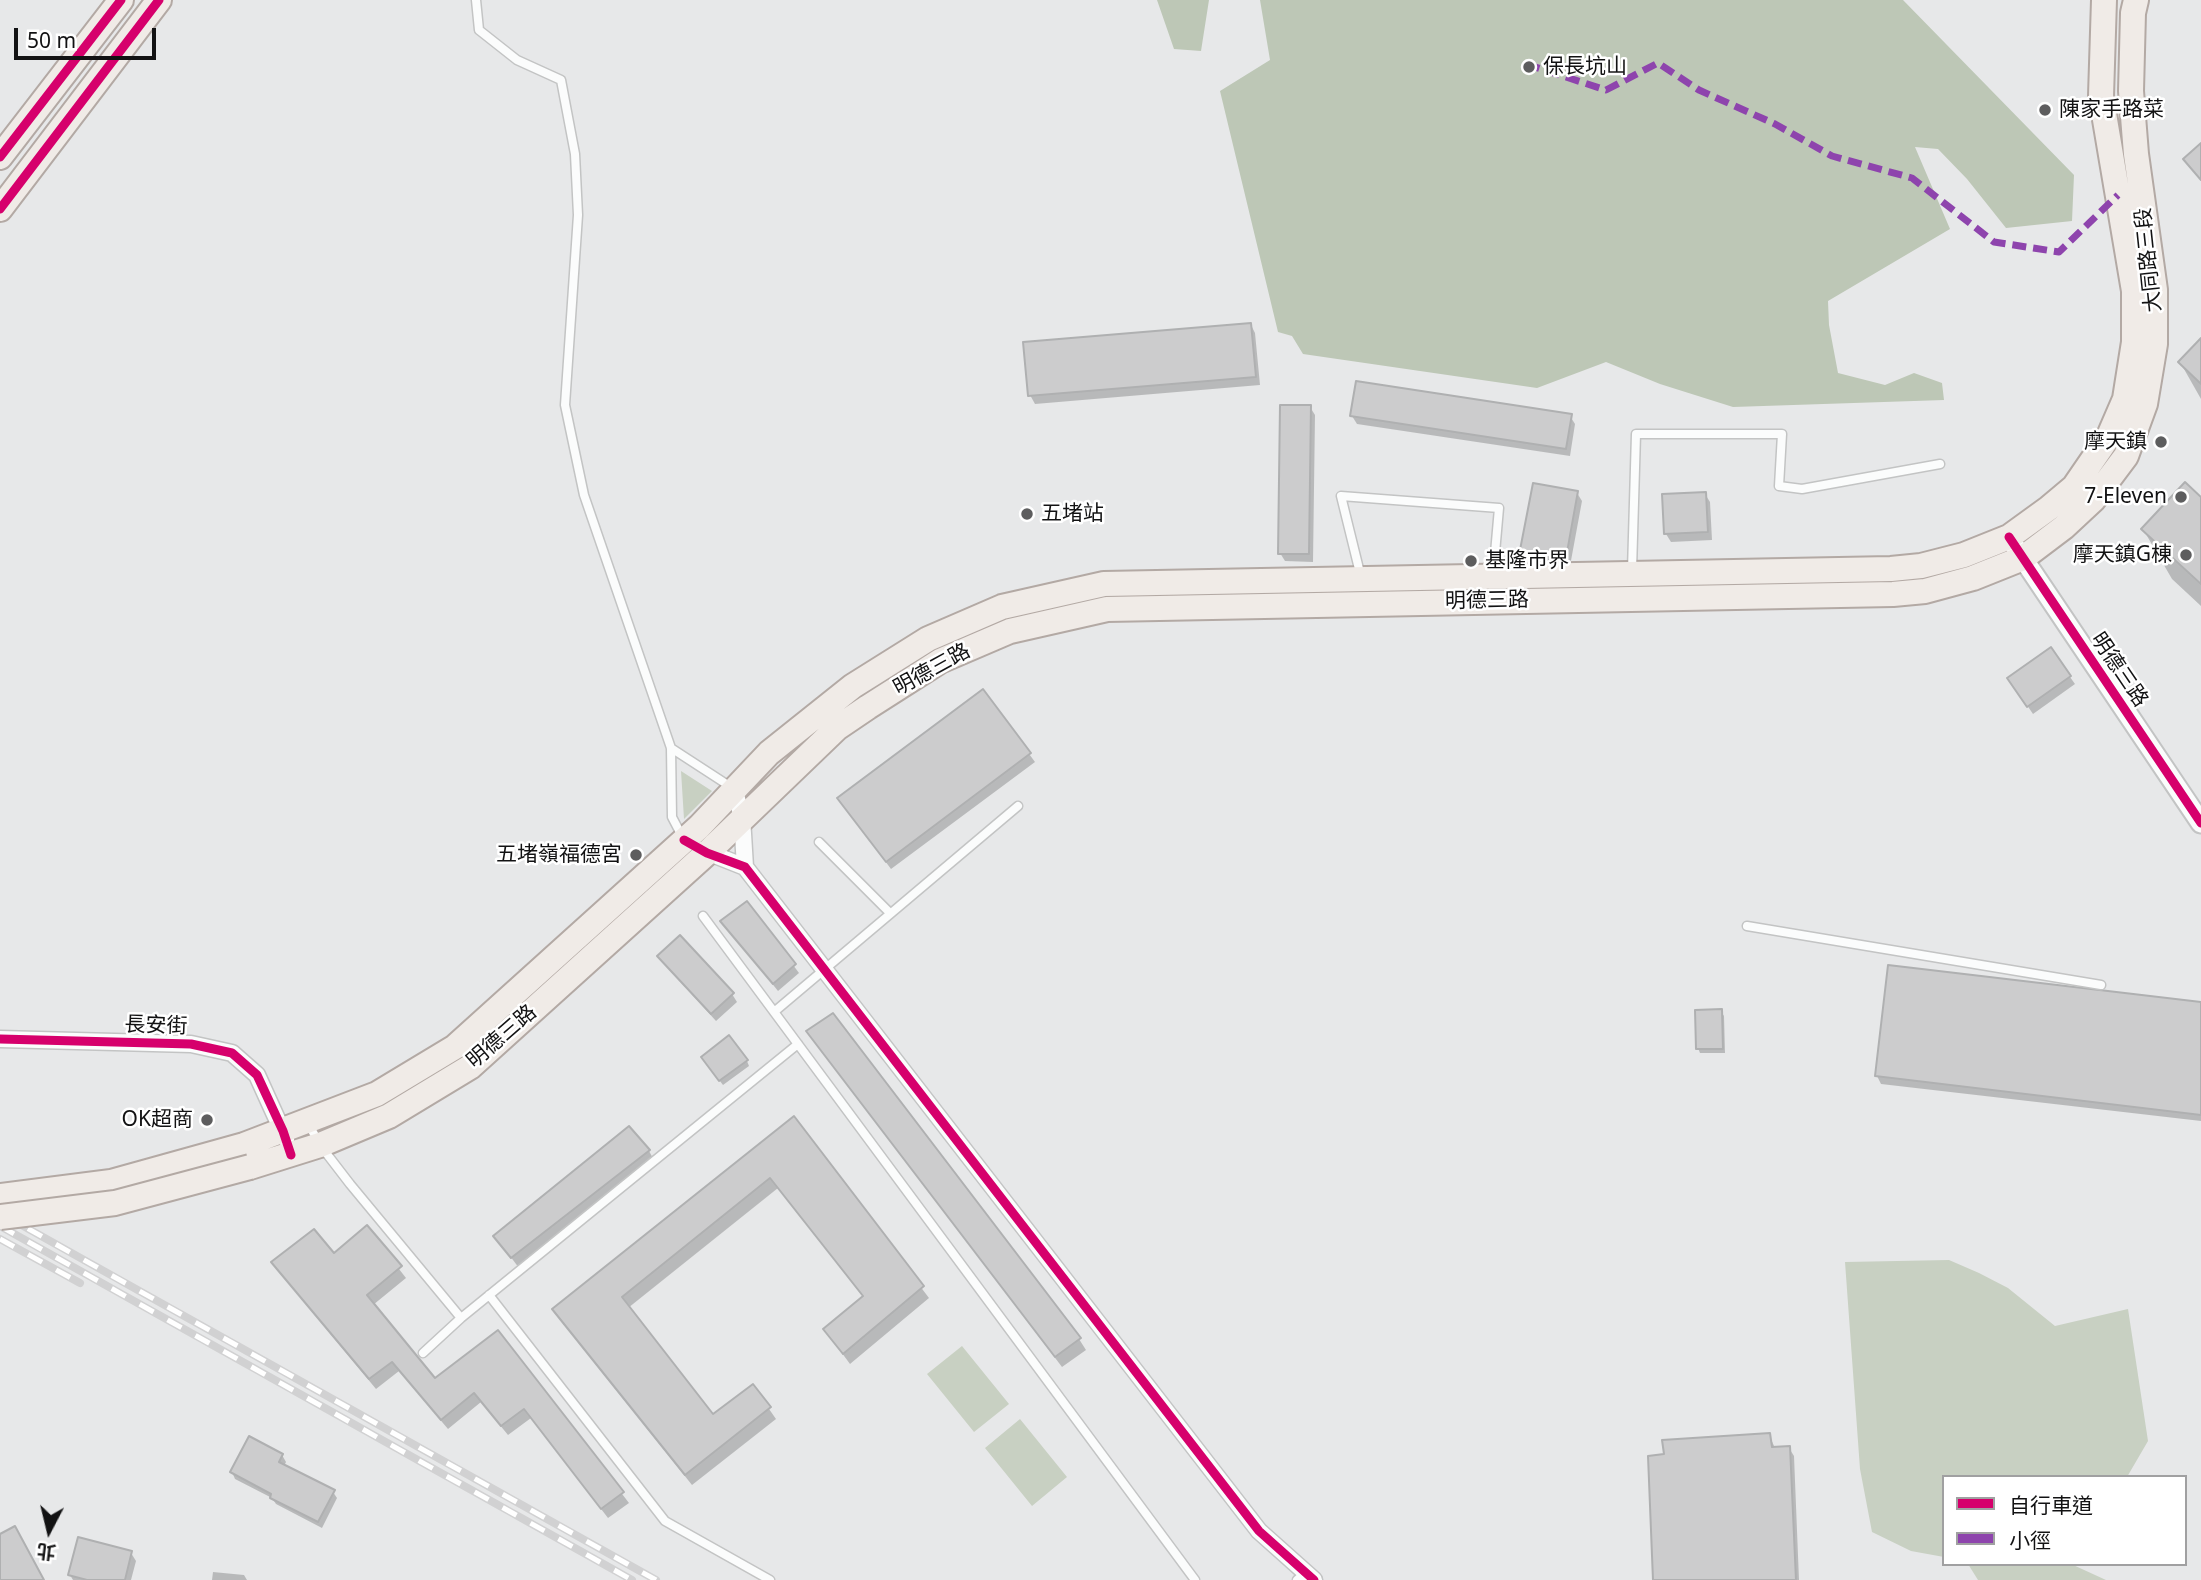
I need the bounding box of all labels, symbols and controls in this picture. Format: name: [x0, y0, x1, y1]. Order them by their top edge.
scale bar: [18, 14, 159, 58]
text: 50 m: [27, 26, 76, 54]
place label: 保長坑山: [1543, 54, 1627, 80]
marker: 保長坑山: [1521, 59, 1537, 75]
place label: 陳家手路菜: [2059, 97, 2164, 123]
marker: 陳家手路菜: [2037, 102, 2053, 118]
street label: 大同路三段: [2131, 206, 2167, 314]
place label: 摩天鎮: [2084, 429, 2147, 455]
marker: 摩天鎮: [2153, 434, 2169, 450]
place label: 7-Eleven: [2084, 484, 2167, 510]
marker: 7-Eleven: [2173, 489, 2189, 505]
place label: 五堵站: [1041, 501, 1104, 527]
marker: 五堵站: [1019, 506, 1035, 522]
place label: 摩天鎮G棟: [2073, 542, 2172, 568]
marker: 摩天鎮G棟: [2178, 547, 2194, 563]
place label: 基隆市界: [1485, 548, 1569, 574]
marker: 基隆市界: [1463, 553, 1479, 569]
street label: 明德三路: [1445, 588, 1529, 614]
street label: 明德三路: [2085, 628, 2153, 712]
street label: 明德三路: [889, 639, 975, 701]
place label: 五堵嶺福德宮: [496, 842, 622, 868]
marker: 五堵嶺福德宮: [628, 847, 644, 863]
street label: 明德三路: [462, 1000, 542, 1074]
street label: 長安街: [124, 1012, 188, 1040]
place label: OK超商: [122, 1107, 193, 1133]
marker: OK超商: [199, 1112, 215, 1128]
legend: [1942, 1475, 2187, 1566]
text: 自行車道: [2009, 1491, 2093, 1519]
north arrow: [14, 1496, 84, 1566]
text: 小徑: [2009, 1526, 2051, 1554]
text: 北: [35, 1538, 57, 1566]

